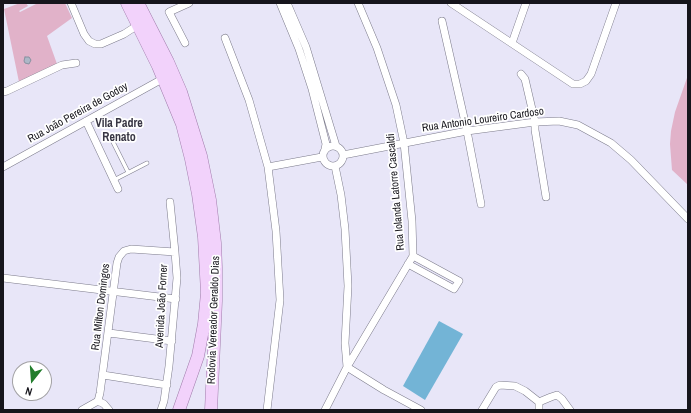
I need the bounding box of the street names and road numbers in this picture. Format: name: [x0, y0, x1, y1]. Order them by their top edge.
street label: Rua João Pereira de Godoy: [26, 80, 130, 146]
street label: Rua Antonio Loureiro Cardoso: [421, 105, 545, 135]
street label: Rua Iolanda Latorre Cascaldi: [384, 133, 408, 251]
street label: Rodovia Vereador Geraldo Dias: [205, 256, 223, 384]
street label: Rua Milton Domingos: [89, 263, 113, 351]
street label: Avenida João Forner: [153, 264, 171, 348]

